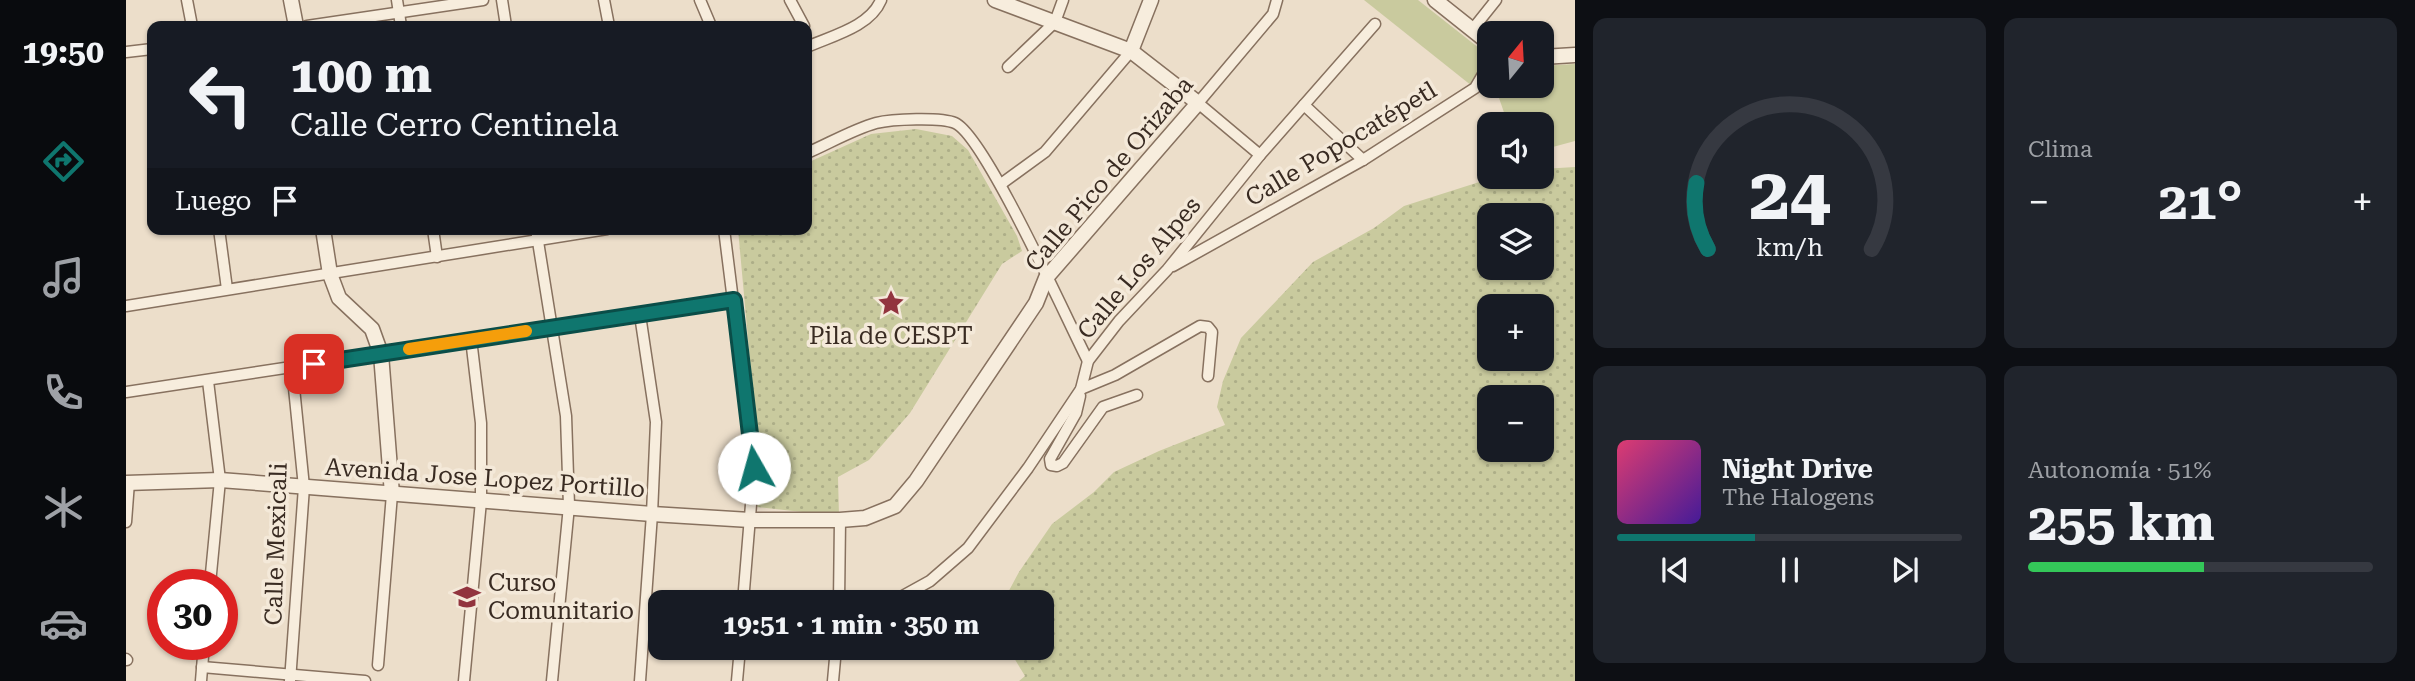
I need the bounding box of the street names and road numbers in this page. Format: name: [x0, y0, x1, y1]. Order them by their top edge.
street label: Calle Pico de Orizaba: [1019, 71, 1199, 277]
street label: Calle Popocatépetl: [1240, 76, 1442, 212]
street label: Calle Los Alpes: [1072, 191, 1206, 345]
street label: Avenida Jose Lopez Portillo: [324, 453, 646, 503]
street label: Calle Mexicali: [259, 462, 293, 626]

